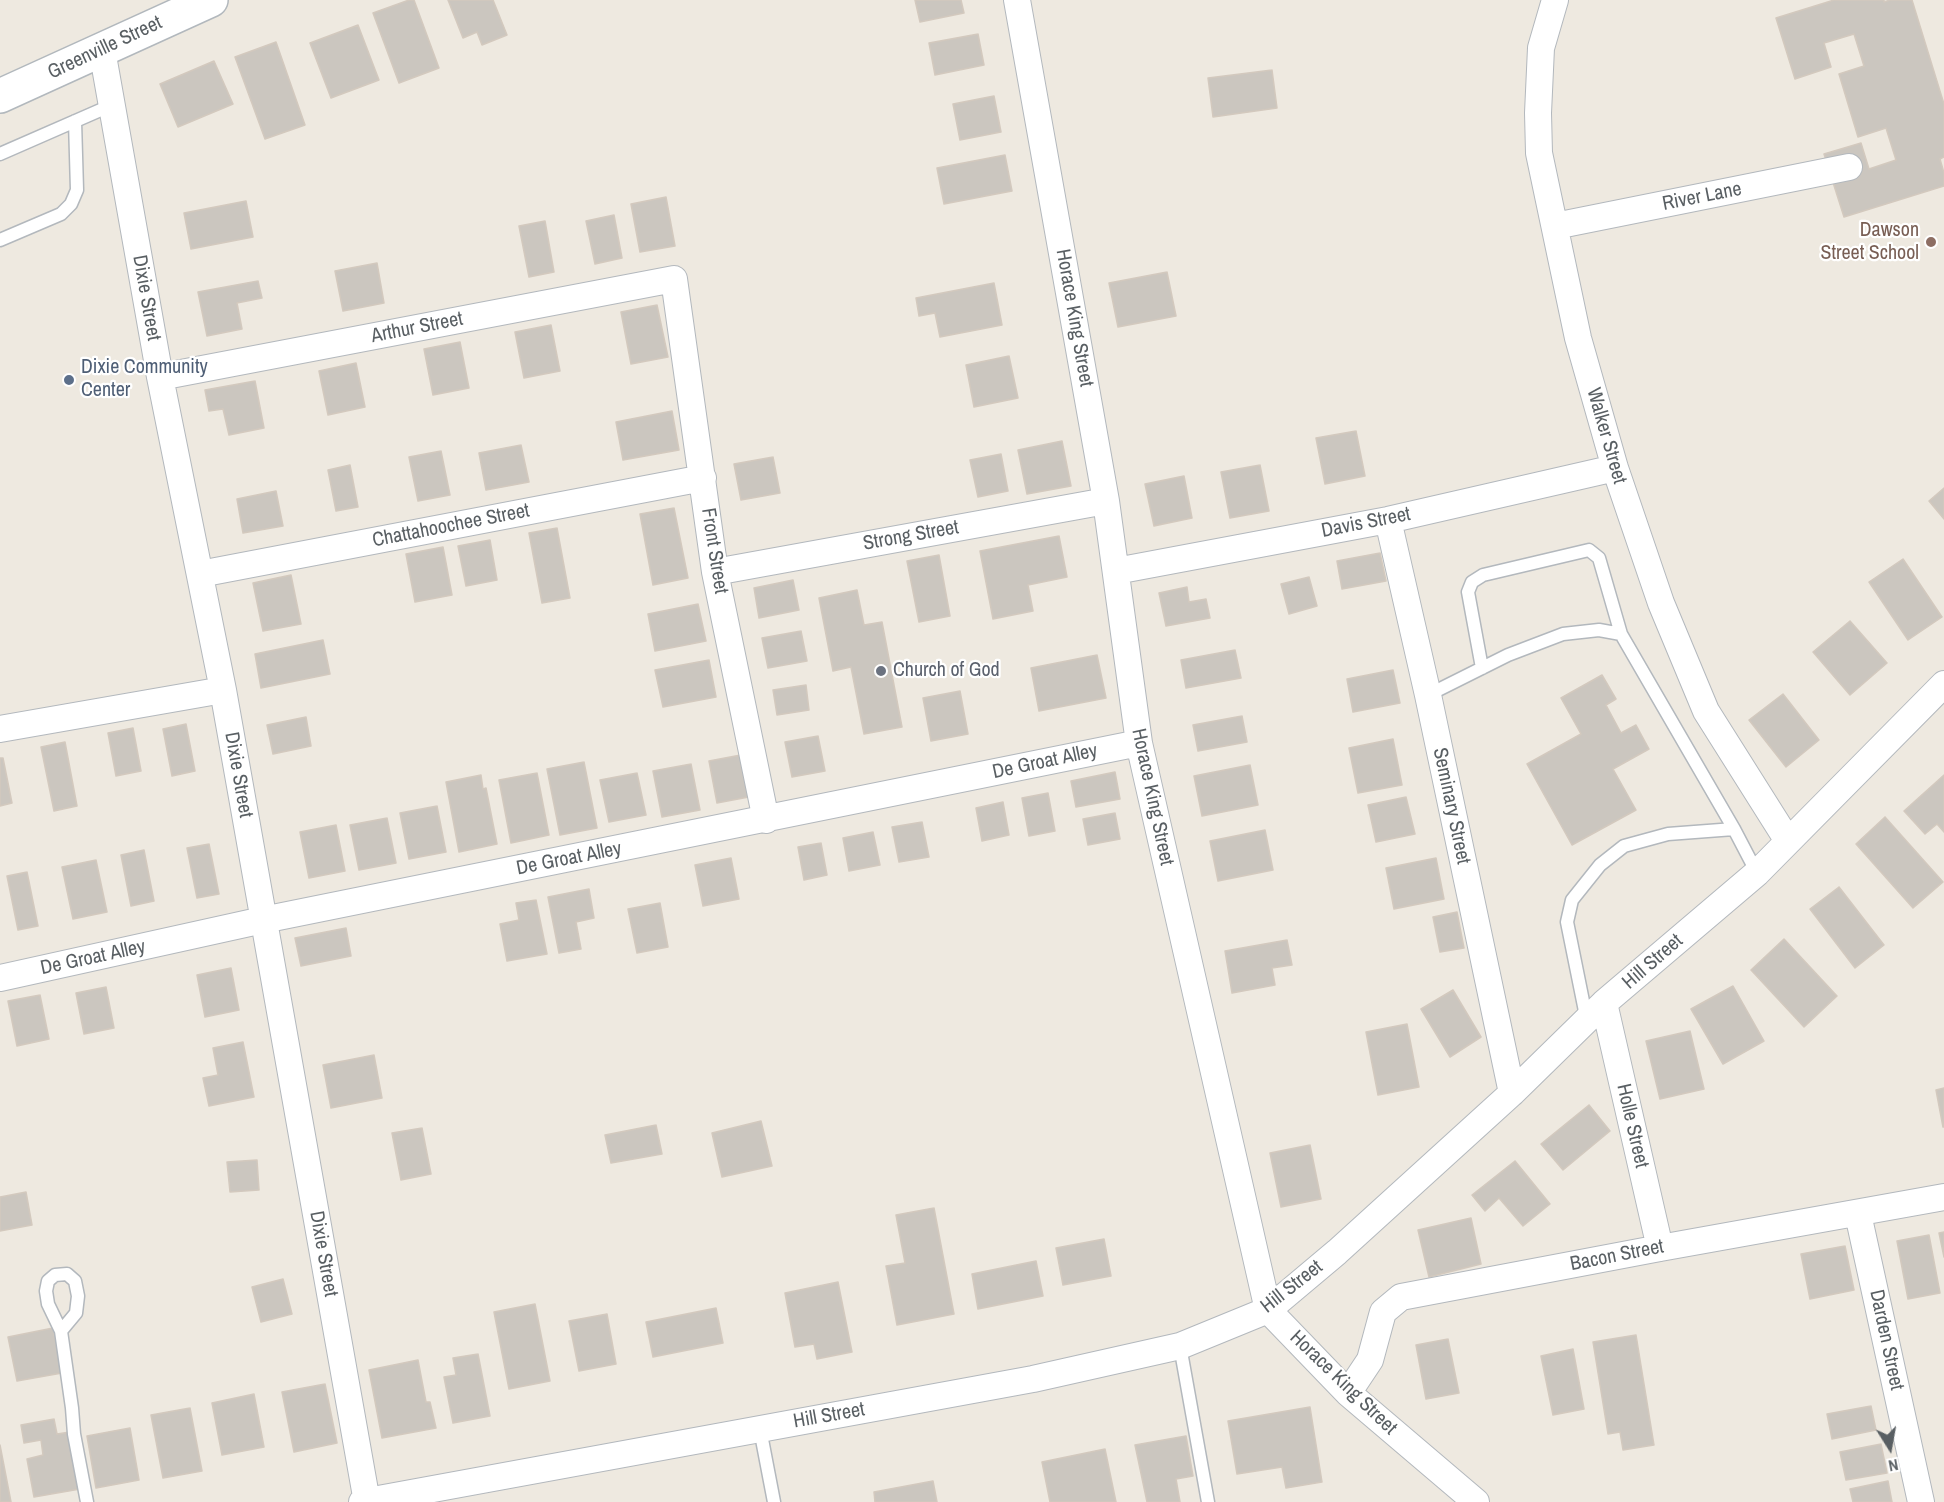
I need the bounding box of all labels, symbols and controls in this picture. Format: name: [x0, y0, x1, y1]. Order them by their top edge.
street label: Greenville Street: [44, 11, 166, 85]
street label: River Lane: [1660, 178, 1744, 216]
place label: Dawson Street School: [1821, 219, 1919, 266]
marker: Dawson Street School: [1924, 235, 1938, 249]
street label: Horace King Street: [1050, 247, 1098, 389]
street label: Dixie Street: [127, 253, 165, 343]
street label: Arthur Street: [369, 307, 465, 349]
place label: Dixie Community Center: [81, 356, 208, 403]
marker: Dixie Community Center: [62, 373, 76, 387]
street label: Walker Street: [1581, 385, 1631, 487]
street label: Chattahoochee Street: [370, 499, 532, 553]
street label: Davis Street: [1319, 503, 1413, 543]
street label: Front Street: [695, 506, 733, 596]
street label: Strong Street: [861, 516, 961, 556]
place label: Church of God: [893, 659, 1000, 683]
marker: Church of God: [874, 664, 888, 678]
street label: Horace King Street: [1126, 726, 1178, 868]
street label: Dixie Street: [219, 730, 257, 820]
street label: De Groat Alley: [990, 739, 1100, 785]
street label: Seminary Street: [1427, 746, 1475, 866]
street label: De Groat Alley: [514, 837, 624, 881]
street label: Hill Street: [1618, 929, 1688, 995]
street label: De Groat Alley: [38, 935, 148, 981]
street label: Holle Street: [1611, 1082, 1653, 1170]
street label: Dixie Street: [304, 1209, 342, 1299]
street label: Bacon Street: [1568, 1235, 1666, 1277]
street label: Hill Street: [1256, 1255, 1328, 1319]
street label: Darden Street: [1864, 1288, 1908, 1392]
street label: Horace King Street: [1284, 1326, 1402, 1440]
street label: Hill Street: [791, 1398, 867, 1434]
north arrow: [1860, 1418, 1920, 1478]
text: N: [1887, 1454, 1900, 1477]

